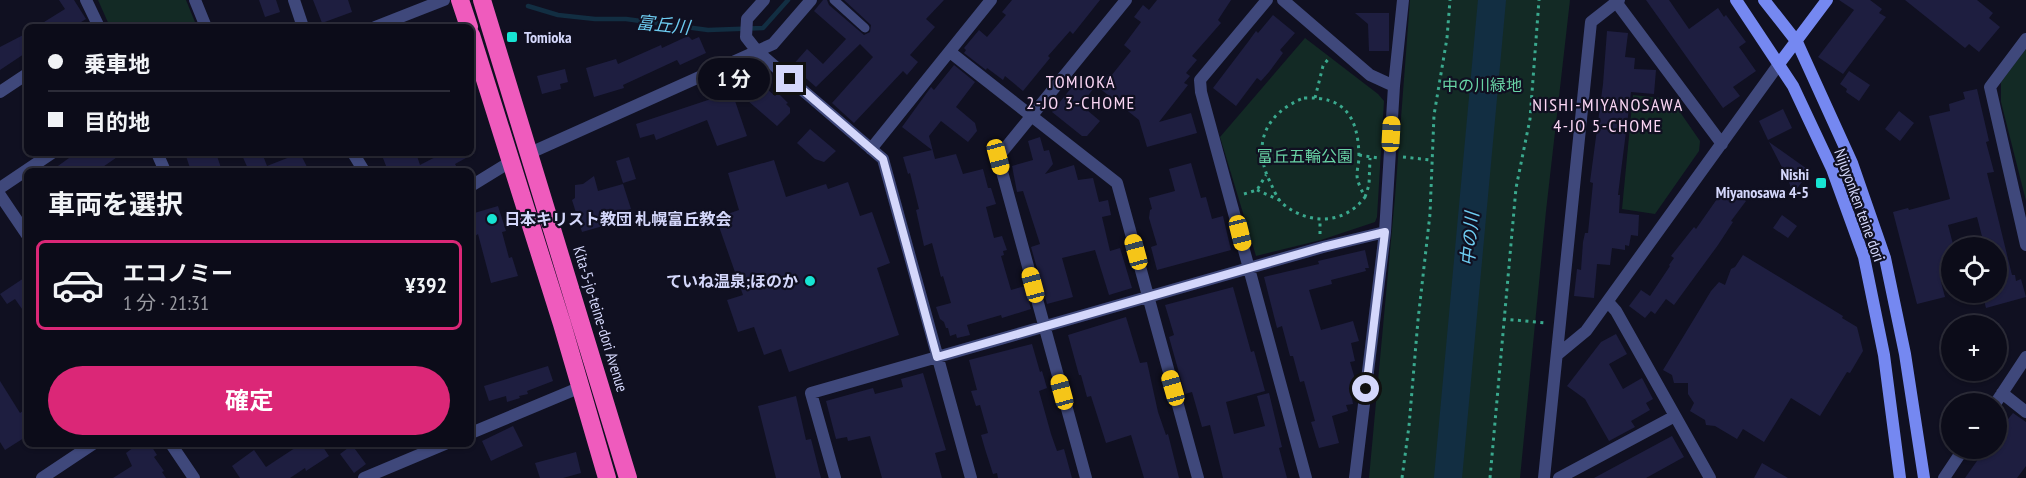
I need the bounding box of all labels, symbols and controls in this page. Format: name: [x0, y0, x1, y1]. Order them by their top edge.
water label: 富丘川: [635, 10, 693, 39]
place label: Tomioka: [524, 27, 572, 47]
marker: Tomioka: [505, 30, 519, 44]
text: 乗車地: [84, 50, 150, 78]
callout: 1 分: [697, 58, 769, 100]
route end: [776, 65, 803, 92]
text: 1 分: [717, 66, 751, 92]
district label: TOMIOKA 2-JO 3-CHOME: [1026, 70, 1136, 114]
park label: 中の川緑地: [1442, 75, 1522, 95]
district label: NISHI-MIYANOSAWA 4-JO 5-CHOME: [1532, 93, 1684, 137]
text: 目的地: [84, 108, 150, 136]
car: [1381, 116, 1401, 152]
car: [985, 137, 1011, 177]
park label: 富丘五輪公園: [1257, 146, 1353, 166]
street label: Nijuyonken teine dori: [1830, 146, 1890, 264]
place label: Nishi Miyanosawa 4-5: [1716, 164, 1809, 202]
marker: Nishi Miyanosawa 4-5: [1814, 176, 1828, 190]
text: 車両を選択: [48, 187, 183, 221]
place label: 日本キリスト教団 札幌富丘教会: [504, 209, 731, 229]
water label: 中の川: [1456, 209, 1483, 267]
marker: 日本キリスト教団 札幌富丘教会: [485, 212, 499, 226]
car: [1227, 213, 1253, 253]
car: [1123, 232, 1149, 272]
map controls: [1941, 237, 2007, 459]
button: locate: [1941, 237, 2007, 303]
street label: Kita-5-jo-teine-dori Avenue: [569, 244, 633, 394]
icon: car: [51, 258, 105, 312]
text: エコノミー: [123, 259, 233, 287]
car: [1020, 265, 1046, 305]
text: ¥392: [405, 271, 447, 299]
place label: ていね温泉;ほのか: [666, 271, 798, 291]
marker: ていね温泉;ほのか: [803, 274, 817, 288]
text: 1 分 · 21:31: [123, 290, 209, 316]
button: +: [1941, 315, 2007, 381]
button: 確定: [48, 366, 450, 435]
car: [1159, 368, 1187, 408]
car: [1049, 372, 1075, 412]
route start: [1352, 375, 1379, 402]
button: −: [1941, 393, 2007, 459]

